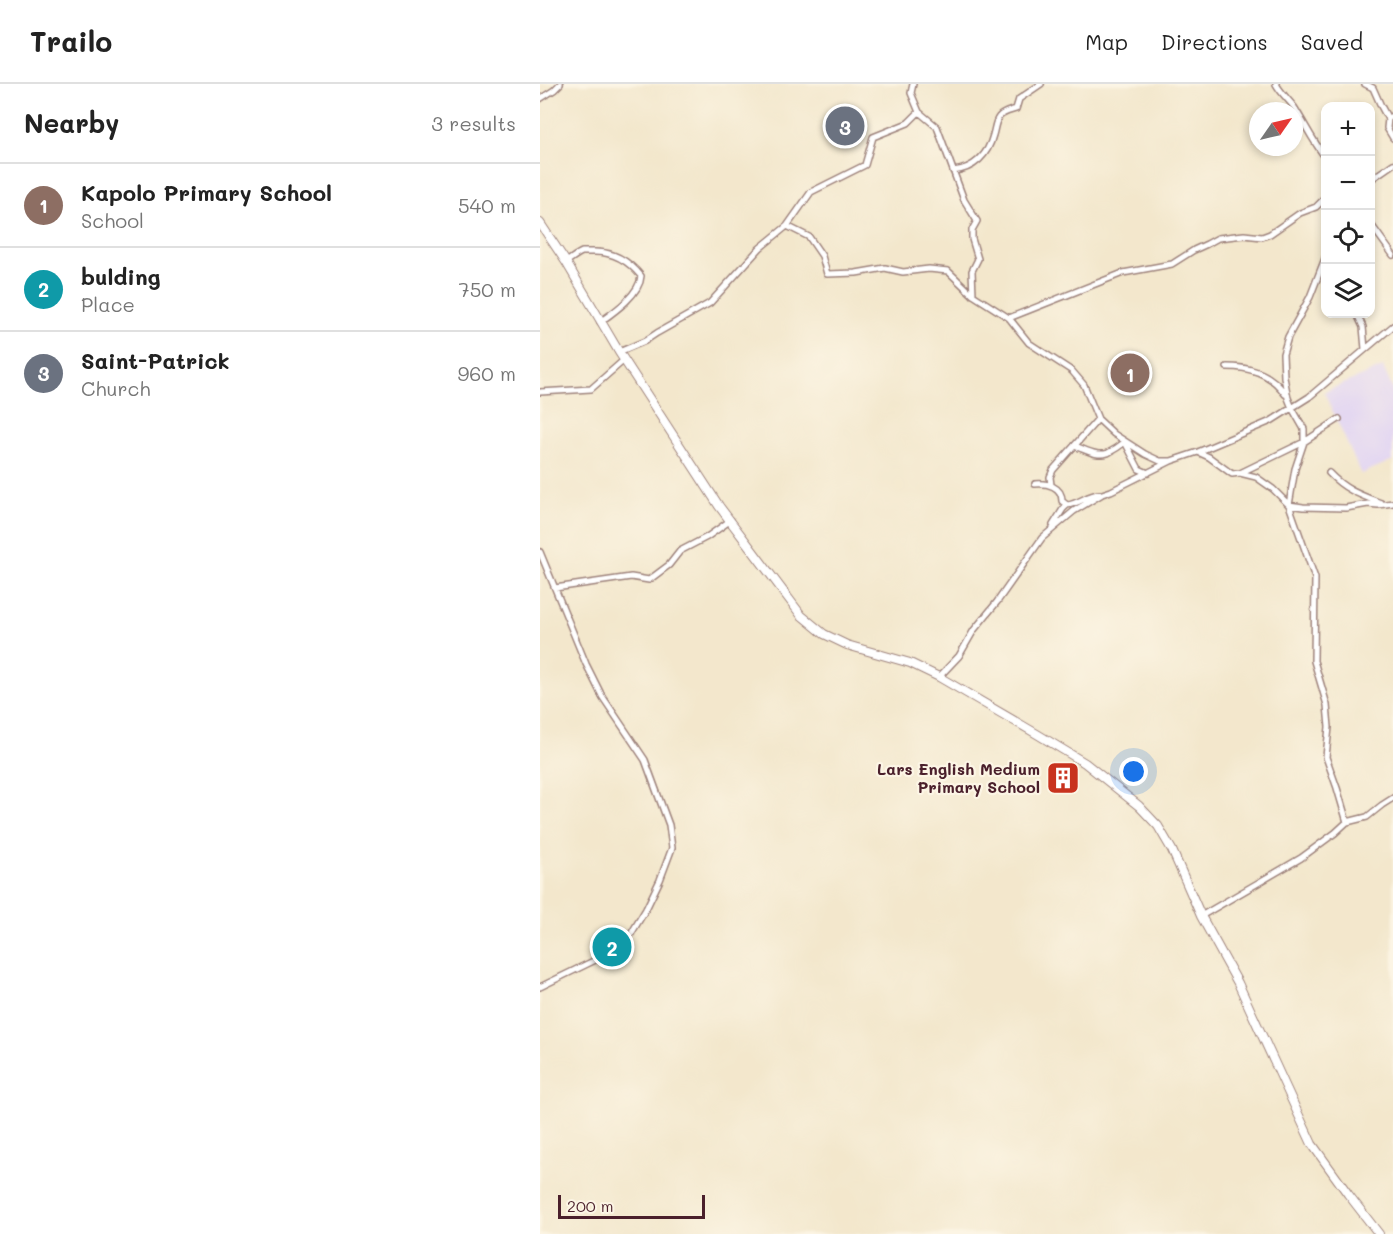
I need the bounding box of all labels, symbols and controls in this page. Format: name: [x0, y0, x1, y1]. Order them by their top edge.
text: Trailo: [30, 23, 112, 59]
text: Map: [1085, 28, 1128, 55]
text: Directions: [1161, 28, 1268, 55]
text: Saved: [1301, 28, 1363, 55]
north arrow: [1249, 102, 1303, 156]
map controls: [1321, 102, 1375, 318]
button: +: [1321, 102, 1375, 156]
pin: 3: [826, 104, 864, 148]
text: Nearby: [24, 106, 119, 140]
text: 3 results: [431, 110, 516, 136]
button: −: [1321, 156, 1375, 210]
text: Kapolo Primary School: [81, 178, 332, 207]
text: 1: [39, 192, 48, 218]
text: 540 m: [458, 192, 516, 218]
text: School: [81, 207, 144, 233]
button: locate: [1321, 210, 1375, 264]
text: bulding: [81, 262, 161, 291]
button: layers: [1321, 264, 1375, 318]
text: 2: [38, 276, 49, 302]
text: 750 m: [459, 276, 516, 302]
text: Place: [81, 291, 135, 317]
text: Saint-Patrick: [81, 346, 230, 375]
pin: 1: [1110, 350, 1150, 396]
text: 3: [38, 360, 50, 386]
text: 960 m: [457, 360, 516, 386]
text: Church: [81, 375, 151, 401]
your location: [1119, 757, 1148, 786]
place label: Lars English Medium Primary School: [877, 758, 1040, 797]
building icon: Lars English Medium Primary School: [1045, 760, 1081, 796]
pin: 2: [592, 924, 632, 970]
scale bar: [558, 1192, 705, 1220]
text: 200 m: [567, 1195, 614, 1216]

